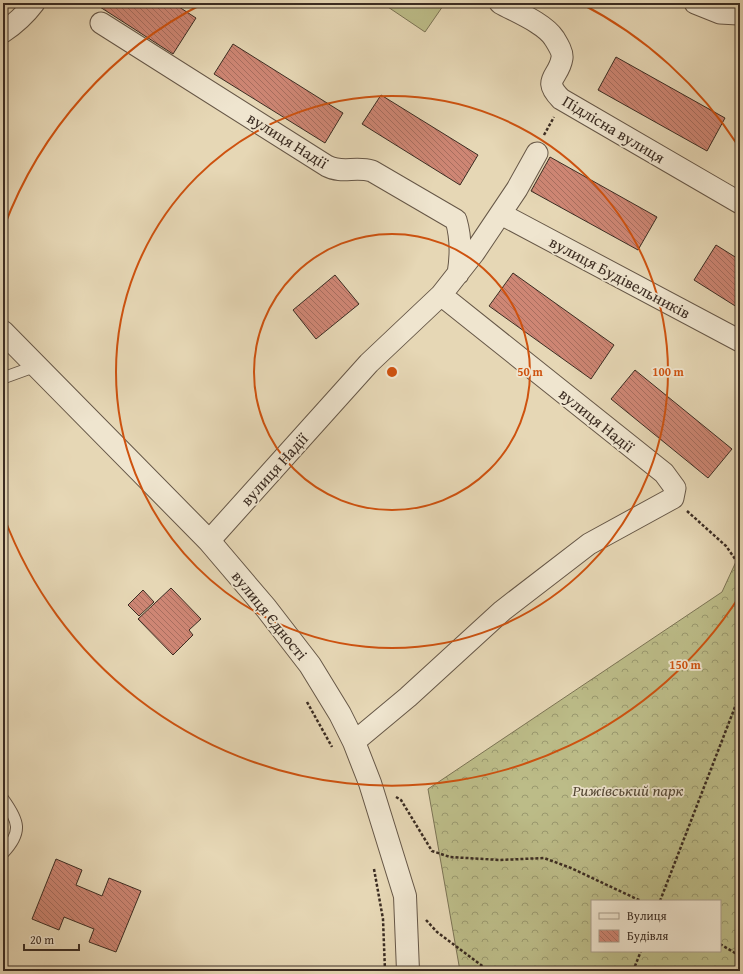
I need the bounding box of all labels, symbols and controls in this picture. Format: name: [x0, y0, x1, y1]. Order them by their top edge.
street label: Підлісна вулиця: [558, 89, 670, 169]
street label: вулиця Надії: [243, 106, 333, 174]
street label: вулиця Будівельників: [545, 230, 695, 324]
text: 50 m: [517, 363, 543, 380]
text: 100 m: [652, 363, 685, 380]
centre of rings: [385, 365, 399, 379]
street label: вулиця Надії: [554, 382, 640, 458]
street label: вулиця Надії: [235, 427, 314, 511]
street label: вулиця Єдності: [226, 565, 314, 665]
text: 150 m: [669, 656, 702, 673]
park label: Рижівський парк: [571, 778, 684, 802]
legend: [591, 900, 721, 952]
text: Вулиця: [627, 907, 667, 924]
scale bar: [24, 926, 79, 952]
text: Будівля: [627, 927, 668, 944]
text: 20 m: [30, 931, 54, 948]

